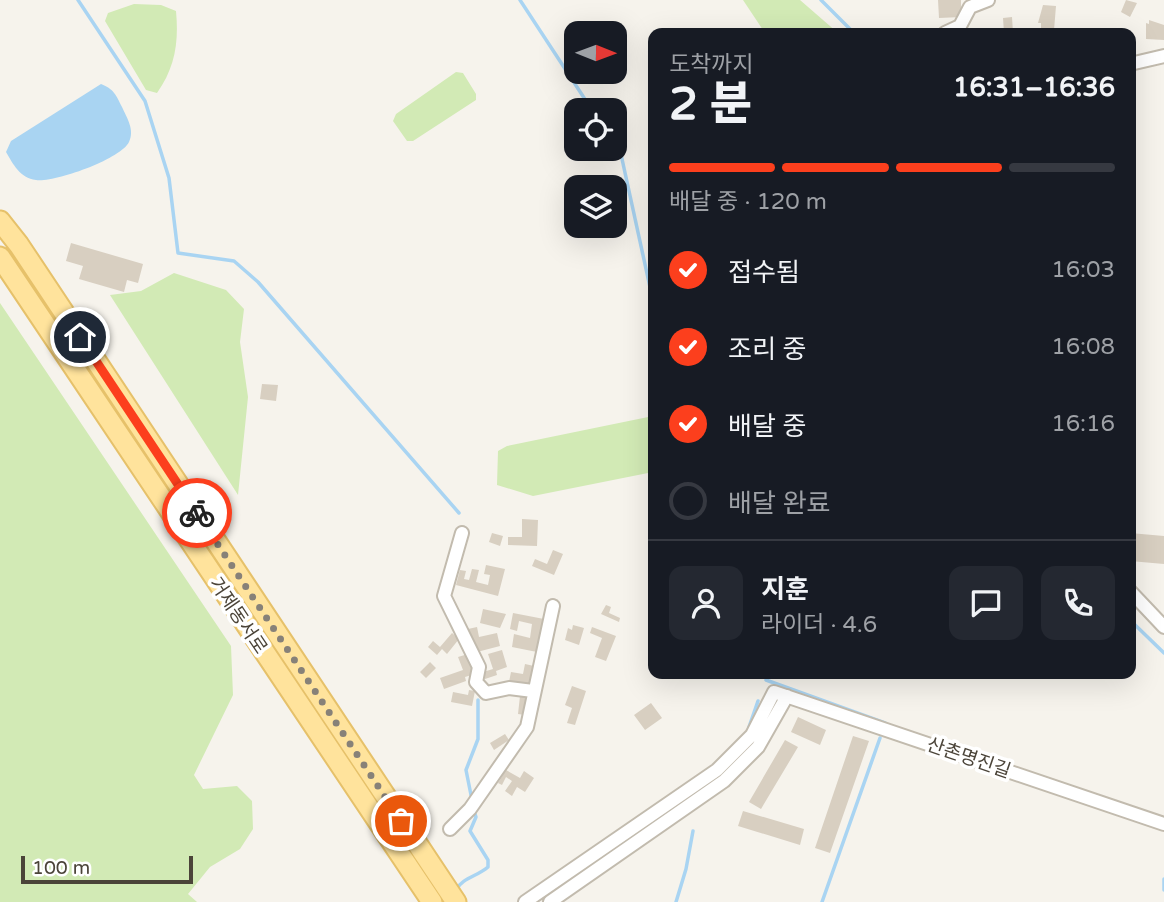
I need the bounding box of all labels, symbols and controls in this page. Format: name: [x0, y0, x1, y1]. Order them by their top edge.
north arrow: [564, 21, 626, 84]
map controls: [564, 21, 627, 238]
text: 도착까지: [669, 51, 754, 79]
text: 16:31–16:36: [953, 72, 1115, 103]
text: 2 분: [669, 77, 752, 132]
button: locate: [564, 98, 627, 161]
button: layers: [564, 175, 627, 238]
text: 배달 중 · 120 m: [669, 188, 827, 216]
icon: check: [669, 251, 707, 289]
text: 16:03: [1051, 256, 1115, 284]
text: 접수됨: [728, 257, 800, 288]
pin: [50, 307, 110, 367]
icon: home: [61, 318, 99, 356]
icon: check: [669, 328, 707, 366]
text: 16:08: [1051, 333, 1115, 361]
text: 조리 중: [728, 334, 807, 365]
icon: check: [669, 405, 707, 443]
text: 16:16: [1051, 410, 1115, 438]
text: 배달 중: [728, 411, 807, 442]
courier: [162, 478, 232, 548]
text: 배달 완료: [728, 488, 830, 519]
icon: bike: [178, 494, 216, 532]
button: person: [669, 566, 743, 640]
button: chat: [949, 566, 1023, 640]
button: phone: [1041, 566, 1115, 640]
street label: 거제동서로: [205, 573, 272, 658]
text: 지훈: [761, 574, 809, 605]
text: 라이더 · 4.6: [761, 611, 877, 639]
street label: 산촌명진길: [924, 733, 1014, 783]
pin: [371, 791, 431, 851]
icon: bag: [382, 802, 420, 840]
scale bar: [21, 853, 192, 885]
text: 100 m: [32, 857, 90, 879]

